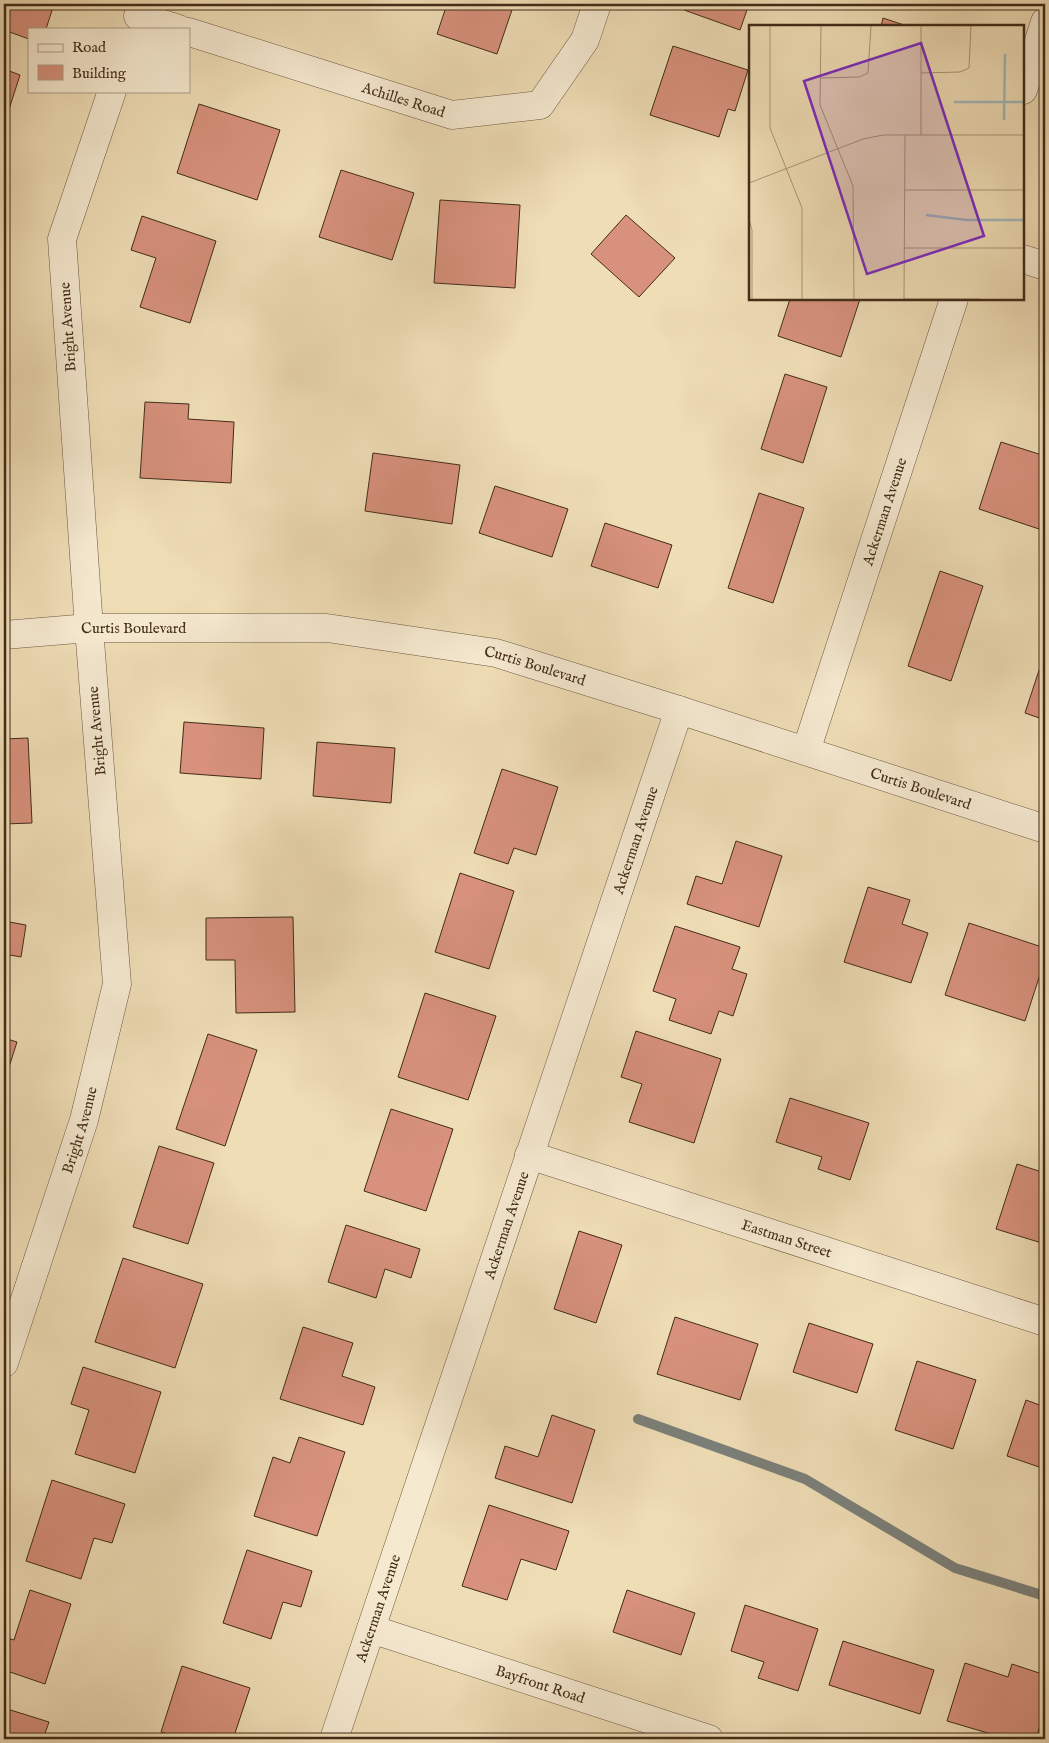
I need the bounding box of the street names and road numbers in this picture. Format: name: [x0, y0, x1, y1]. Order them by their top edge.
street label: Achilles Road: [359, 77, 448, 122]
street label: Bright Avenue: [55, 281, 81, 372]
street label: Ackerman Avenue: [858, 455, 911, 569]
street label: Curtis Boulevard: [80, 618, 187, 638]
street label: Curtis Boulevard: [483, 642, 589, 690]
street label: Bright Avenue: [84, 685, 110, 777]
street label: Curtis Boulevard: [868, 763, 975, 814]
street label: Ackerman Avenue: [608, 784, 662, 897]
street label: Bright Avenue: [58, 1085, 101, 1176]
street label: Ackerman Avenue: [479, 1169, 533, 1282]
street label: Eastman Street: [739, 1215, 834, 1262]
street label: Ackerman Avenue: [351, 1552, 405, 1665]
street label: Bayfront Road: [493, 1661, 588, 1708]

